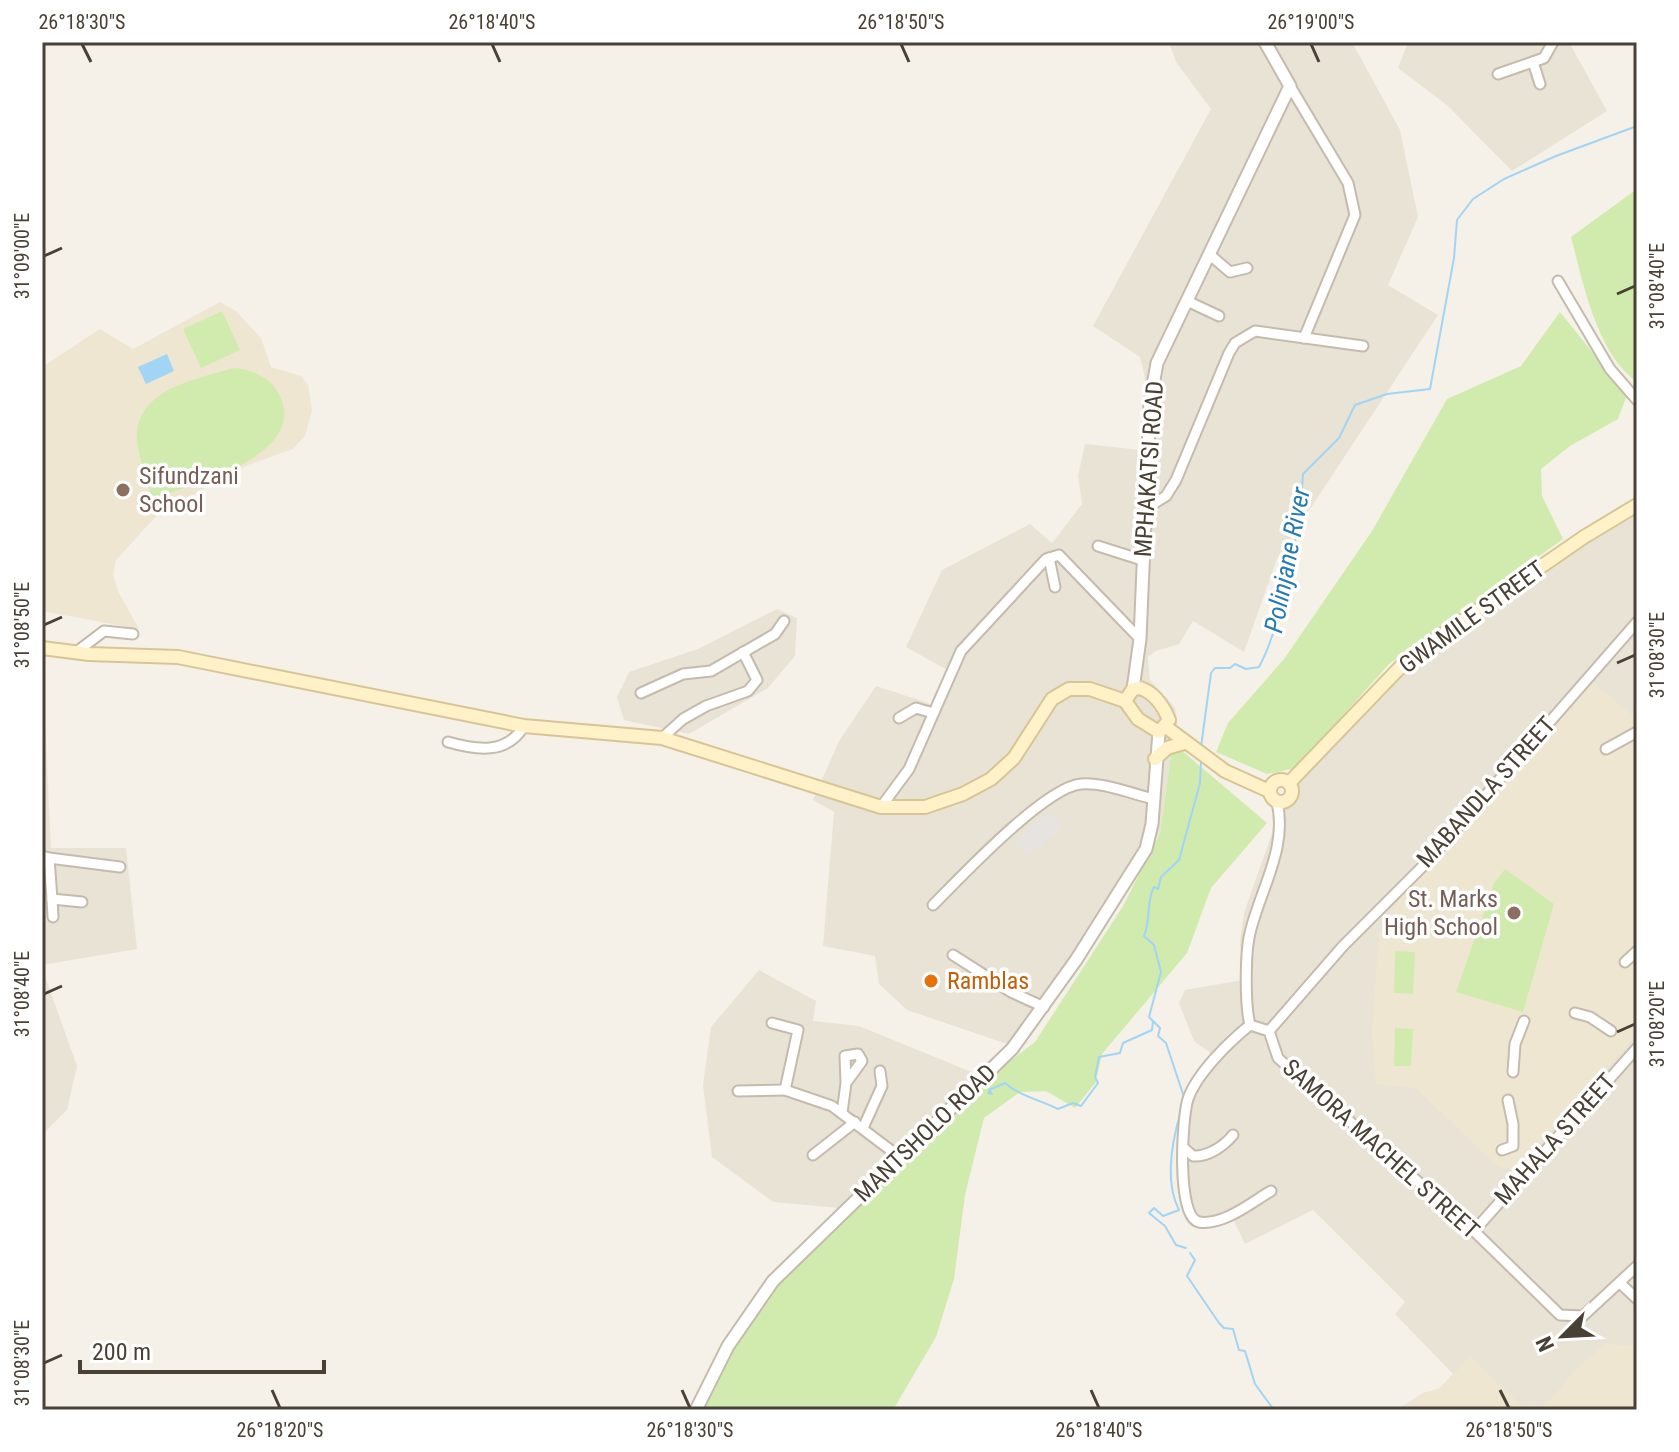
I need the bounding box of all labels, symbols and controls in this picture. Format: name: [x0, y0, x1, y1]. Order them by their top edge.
text: 26°18'30"S: [39, 10, 125, 34]
text: 26°18'40"S: [449, 10, 535, 34]
text: 26°18'50"S: [858, 10, 944, 34]
text: 26°19'00"S: [1268, 10, 1354, 34]
text: 31°09'00"E: [10, 213, 34, 299]
text: 31°08'40"E: [1645, 243, 1669, 329]
street label: MPHAKATSI ROAD: [1129, 380, 1169, 558]
place label: Sifundzani School: [139, 462, 239, 518]
marker: Sifundzani School: [114, 481, 132, 499]
water label: Polinjane River: [1258, 484, 1316, 635]
street label: GWAMILE STREET: [1394, 555, 1550, 679]
text: 31°08'50"E: [10, 582, 34, 668]
text: 31°08'30"E: [1645, 612, 1669, 698]
street label: MABANDLA STREET: [1411, 711, 1561, 873]
place label: St. Marks High School: [1384, 885, 1498, 941]
marker: St. Marks High School: [1505, 904, 1523, 922]
text: 31°08'40"E: [10, 951, 34, 1037]
place label: Ramblas: [947, 967, 1029, 995]
marker: Ramblas: [922, 972, 940, 990]
text: 31°08'20"E: [1645, 981, 1669, 1067]
street label: SAMORA MACHEL STREET: [1277, 1053, 1485, 1245]
street label: MANTSHOLO ROAD: [848, 1058, 1002, 1208]
street label: MAHALA STREET: [1489, 1068, 1621, 1210]
north arrow: [1523, 1296, 1603, 1376]
text: 31°08'30"E: [10, 1320, 34, 1406]
scale bar: [80, 1324, 324, 1374]
text: N: [1531, 1333, 1559, 1355]
text: 200 m: [92, 1338, 151, 1366]
text: 26°18'20"S: [237, 1418, 323, 1442]
text: 26°18'30"S: [647, 1418, 733, 1442]
text: 26°18'40"S: [1056, 1418, 1142, 1442]
text: 26°18'50"S: [1466, 1418, 1552, 1442]

